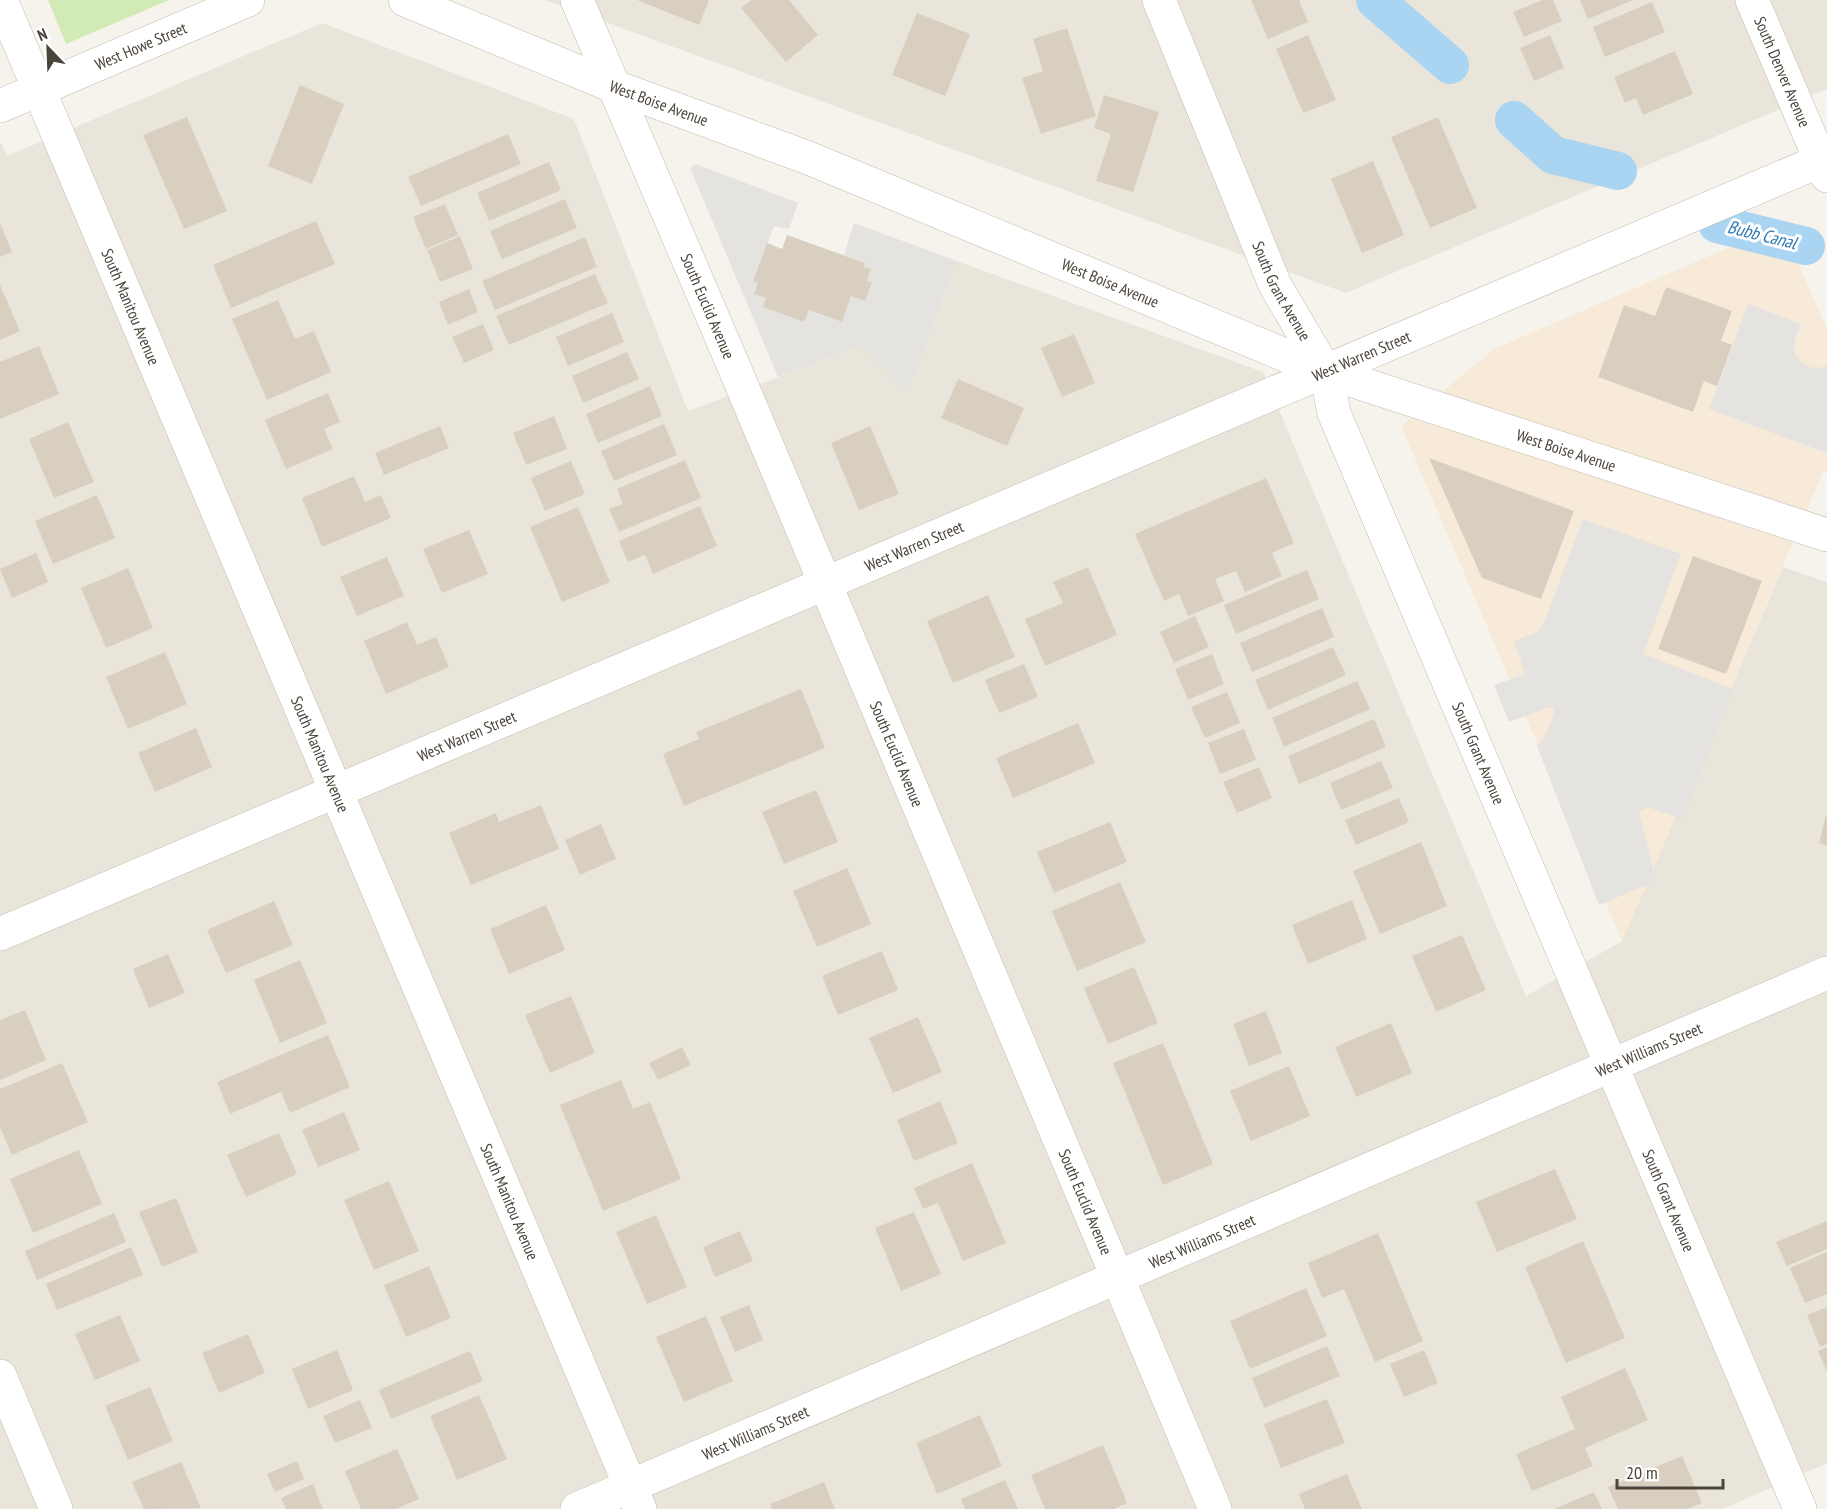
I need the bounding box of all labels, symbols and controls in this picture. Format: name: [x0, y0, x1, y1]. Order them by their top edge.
street label: South Denver Avenue: [1750, 13, 1815, 130]
street label: West Howe Street: [92, 17, 190, 74]
north arrow: [18, 18, 78, 78]
text: N: [34, 23, 50, 45]
street label: West Boise Avenue: [607, 76, 711, 130]
water label: Bubb Canal: [1725, 215, 1801, 255]
street label: South Grant Avenue: [1248, 238, 1315, 344]
street label: South Manitou Avenue: [97, 245, 164, 368]
street label: South Euclid Avenue: [677, 250, 739, 362]
street label: West Boise Avenue: [1059, 254, 1162, 312]
street label: West Warren Street: [1309, 326, 1414, 386]
street label: West Boise Avenue: [1514, 425, 1618, 476]
street label: West Warren Street: [862, 516, 967, 576]
street label: South Manitou Avenue: [287, 693, 354, 815]
street label: South Euclid Avenue: [866, 698, 928, 810]
street label: South Grant Avenue: [1448, 699, 1509, 807]
street label: West Warren Street: [414, 706, 520, 766]
street label: West Williams Street: [1592, 1018, 1705, 1081]
street label: South Manitou Avenue: [476, 1141, 543, 1263]
street label: South Euclid Avenue: [1055, 1146, 1117, 1258]
street label: South Grant Avenue: [1638, 1146, 1699, 1255]
street label: West Williams Street: [1146, 1209, 1259, 1273]
street label: West Williams Street: [699, 1401, 812, 1464]
scale bar: [1617, 1452, 1724, 1490]
text: 20 m: [1626, 1461, 1658, 1484]

